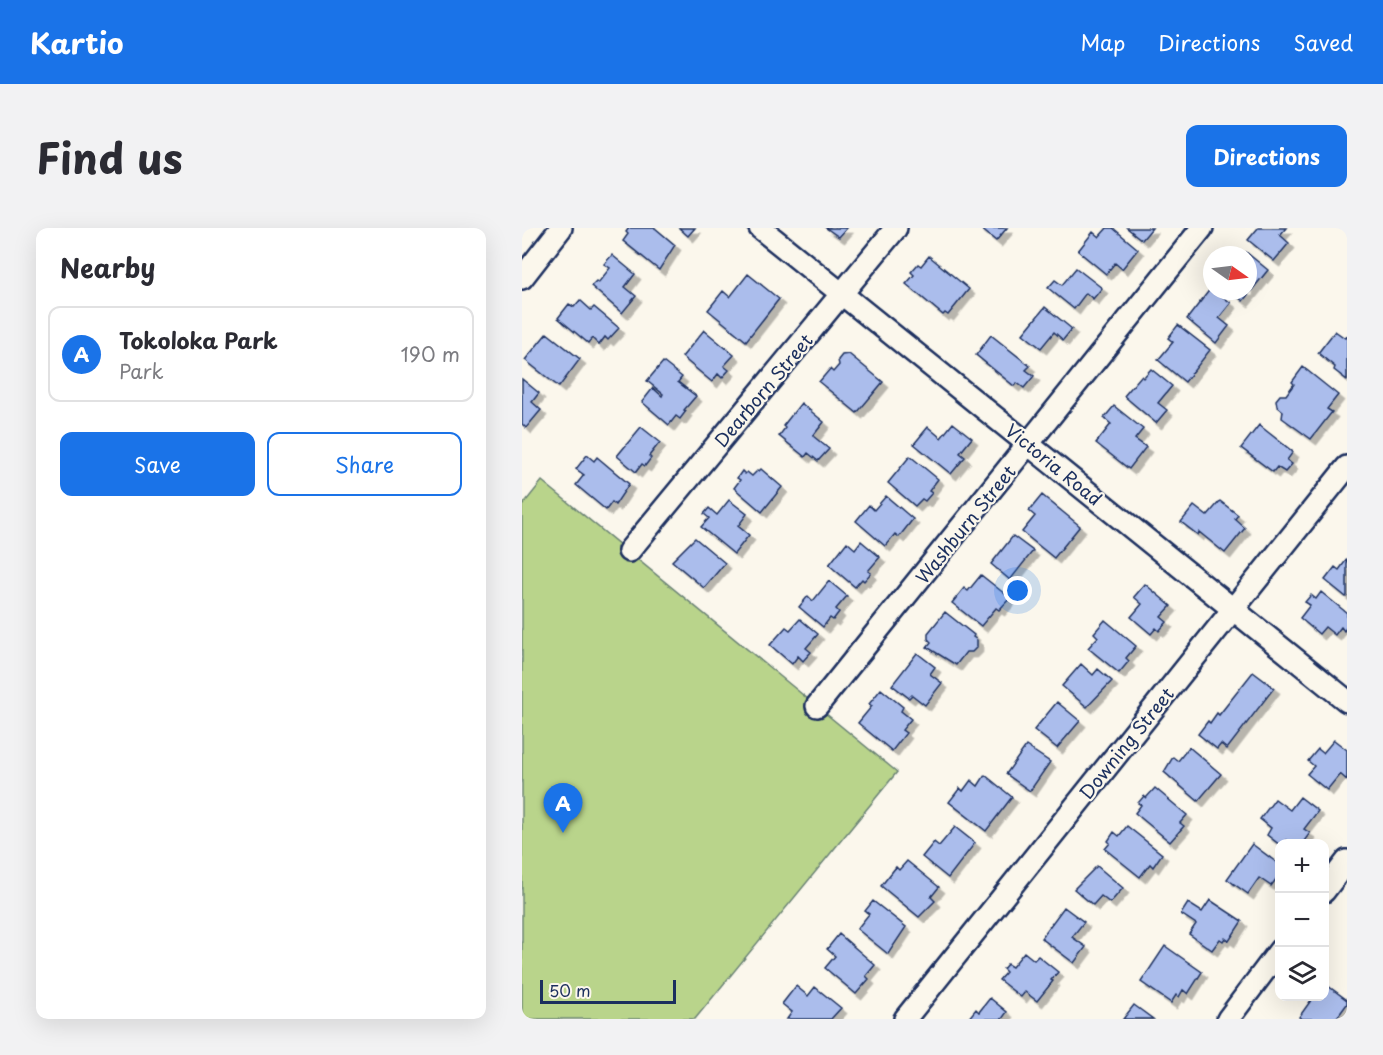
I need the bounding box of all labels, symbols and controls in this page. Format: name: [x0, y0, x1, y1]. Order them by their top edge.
text: Kartio: [30, 21, 124, 64]
text: Map: [1080, 26, 1125, 58]
text: Directions: [1158, 26, 1260, 58]
text: Saved: [1293, 26, 1353, 58]
text: Find us: [36, 125, 183, 188]
button: Directions: [1186, 125, 1347, 187]
north arrow: [1203, 246, 1257, 300]
text: Nearby: [60, 248, 155, 287]
text: Tokoloka Park: [119, 323, 278, 356]
street label: Dearborn Street: [707, 327, 819, 453]
text: A: [74, 339, 89, 369]
text: 190 m: [401, 339, 460, 369]
text: Park: [119, 356, 164, 386]
street label: Victoria Road: [1000, 417, 1108, 511]
button: Save: [60, 432, 255, 496]
button: Share: [267, 432, 462, 496]
street label: Washburn Street: [909, 459, 1021, 589]
your location: [1003, 576, 1032, 605]
street label: Downing Street: [1072, 681, 1180, 805]
pin: A: [544, 784, 582, 833]
map controls: [1275, 839, 1329, 1001]
button: +: [1275, 839, 1329, 893]
button: −: [1275, 893, 1329, 947]
button: layers: [1275, 947, 1329, 1001]
scale bar: [540, 977, 676, 1004]
text: 50 m: [549, 978, 590, 1002]

